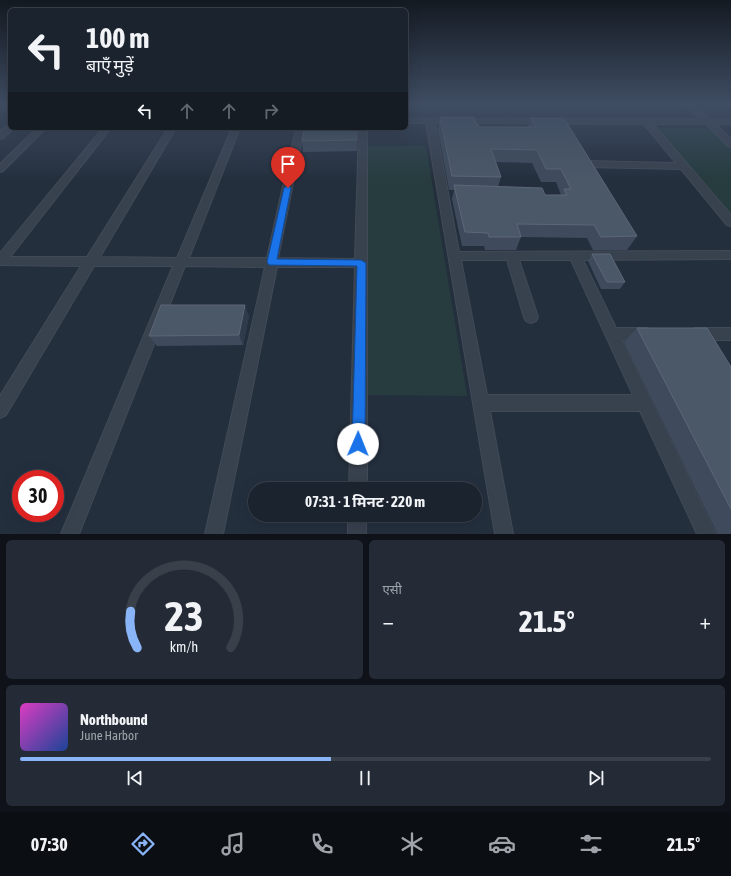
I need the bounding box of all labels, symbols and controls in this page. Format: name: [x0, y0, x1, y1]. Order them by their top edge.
text: 100 m: [86, 22, 149, 54]
icon: left: [20, 24, 72, 76]
text: बाएँ मुड़ें: [86, 55, 134, 76]
icon: left: [134, 100, 156, 122]
icon: ahead: [176, 100, 198, 122]
icon: ahead: [218, 100, 240, 122]
icon: right: [260, 100, 282, 122]
pin: [271, 147, 305, 188]
icon: arrive: [277, 153, 299, 175]
position arrow: [337, 423, 379, 465]
speed limit sign: 30: [12, 470, 64, 522]
text: 07:31 · 1 मिनट · 220 m: [305, 493, 425, 510]
text: एसी: [383, 582, 402, 597]
text: 23: [165, 591, 204, 639]
text: 21.5°: [519, 604, 575, 638]
text: −: [383, 608, 394, 634]
text: +: [700, 608, 711, 634]
text: km/h: [170, 638, 198, 654]
text: Northbound: [80, 711, 148, 728]
text: June Harbor: [80, 728, 138, 743]
icon: previous: [124, 767, 146, 789]
icon: pause: [354, 767, 376, 789]
icon: next: [585, 767, 607, 789]
icon: directions: [129, 830, 157, 858]
icon: music: [219, 830, 247, 858]
icon: phone: [308, 830, 336, 858]
icon: climate: [398, 830, 426, 858]
icon: car: [488, 830, 516, 858]
icon: filters: [577, 830, 605, 858]
text: 07:30: [31, 834, 68, 855]
text: 21.5°: [667, 834, 700, 855]

